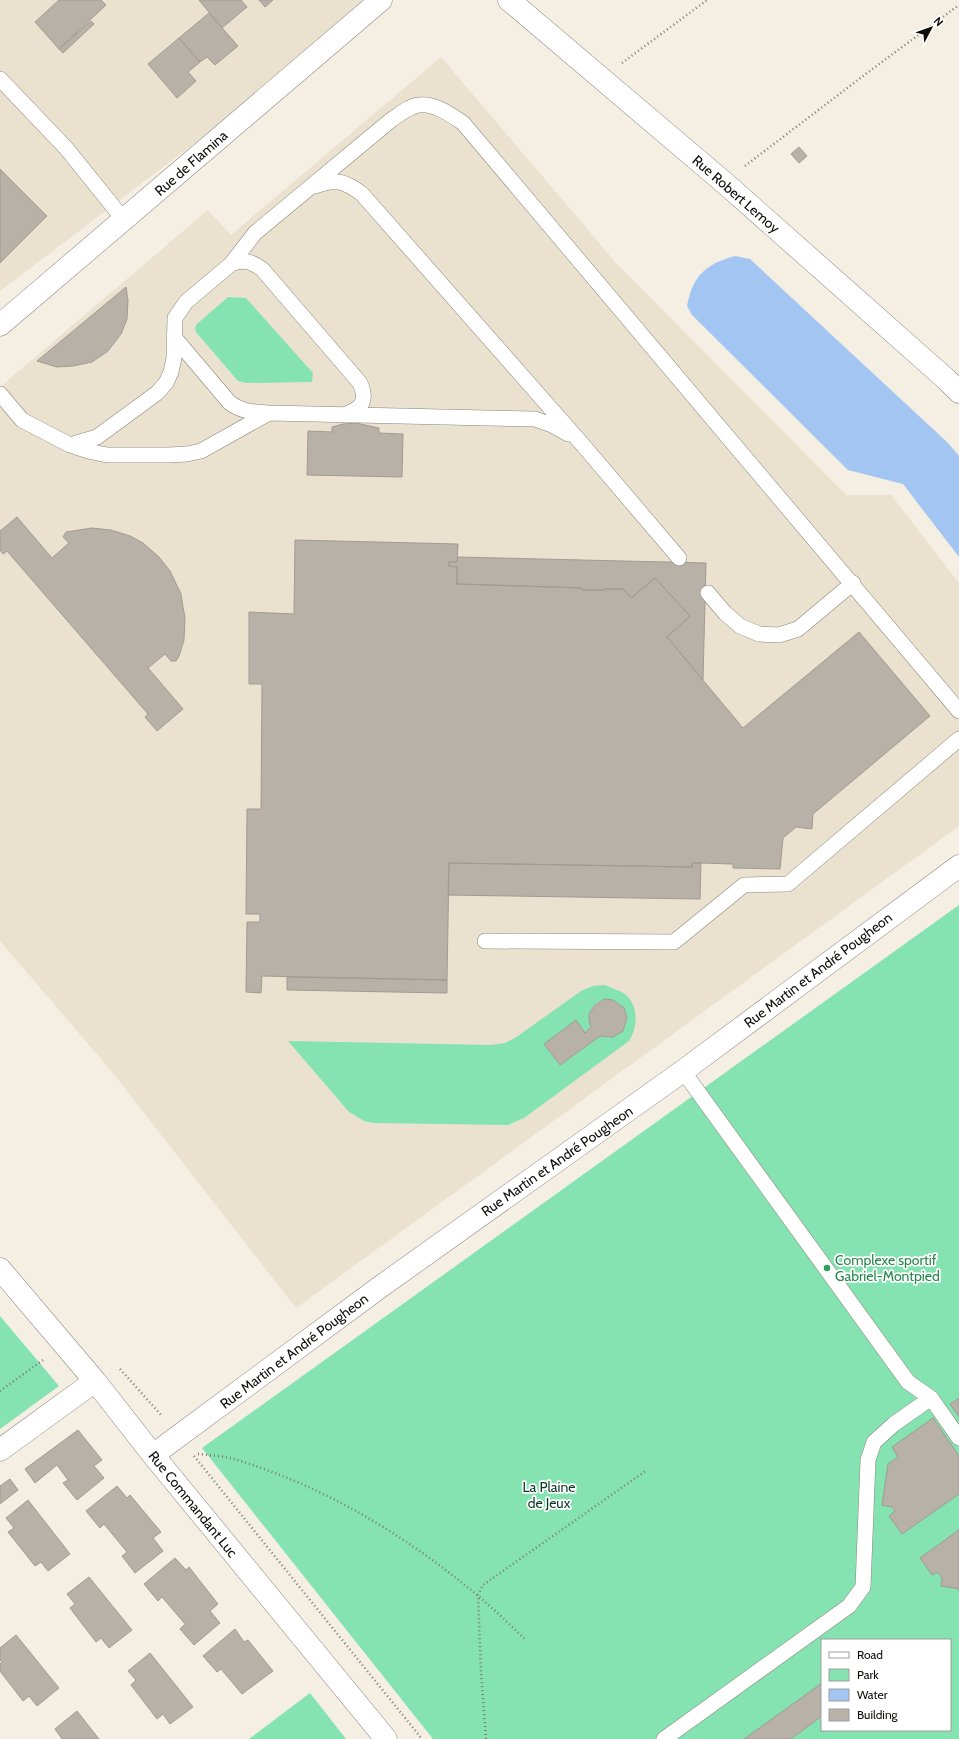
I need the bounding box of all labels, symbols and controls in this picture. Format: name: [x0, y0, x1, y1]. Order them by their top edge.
north arrow: [911, 8, 951, 48]
text: N: [931, 14, 946, 29]
street label: Rue de Flamina: [151, 126, 232, 200]
street label: Rue Robert Lemoy: [689, 151, 783, 237]
street label: Rue Martin et André Pougheon: [740, 908, 896, 1032]
street label: Rue Martin et André Pougheon: [478, 1102, 636, 1220]
place label: Complexe sportif Gabriel-Montpied: [835, 1251, 940, 1285]
marker: Complexe sportif Gabriel-Montpied: [822, 1263, 832, 1273]
street label: Rue Martin et André Pougheon: [216, 1289, 372, 1413]
street label: Rue Commandant Luc: [145, 1447, 241, 1561]
park label: La Plaine de Jeux: [523, 1478, 575, 1512]
legend: [821, 1639, 951, 1731]
text: Road: [857, 1647, 883, 1662]
text: Park: [857, 1667, 879, 1682]
text: Water: [857, 1687, 888, 1702]
text: Building: [857, 1707, 899, 1722]

